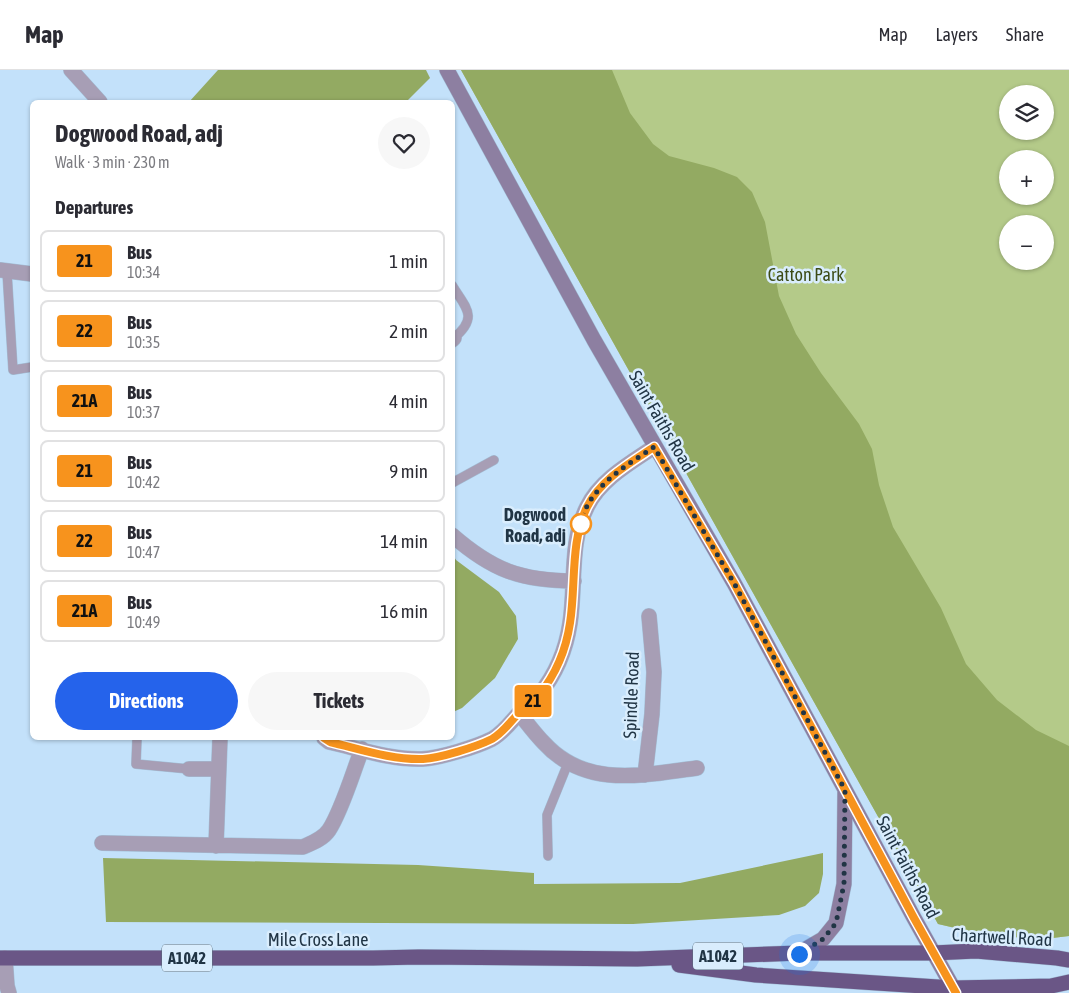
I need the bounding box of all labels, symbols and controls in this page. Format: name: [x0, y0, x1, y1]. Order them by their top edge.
text: Map: [25, 21, 64, 48]
text: Map: [878, 24, 907, 45]
text: Layers: [935, 24, 978, 45]
text: Share: [1006, 24, 1044, 45]
map controls: [999, 85, 1054, 270]
button: layers: [999, 85, 1054, 140]
button: heart: [378, 117, 430, 169]
text: Dogwood Road, adj: [55, 120, 223, 147]
button: +: [999, 150, 1054, 205]
text: Walk · 3 min · 230 m: [55, 153, 169, 171]
text: Departures: [55, 196, 133, 218]
button: −: [999, 215, 1054, 270]
text: Bus: [127, 241, 152, 263]
text: 21: [76, 250, 93, 271]
text: 1 min: [389, 250, 428, 272]
text: 10:34: [127, 263, 160, 281]
park label: Catton Park: [768, 264, 844, 285]
text: Bus: [127, 311, 152, 333]
text: 22: [76, 320, 93, 341]
text: 2 min: [389, 320, 428, 342]
text: 10:35: [127, 333, 160, 351]
street label: Saint Faiths Road: [625, 367, 699, 475]
text: Bus: [127, 381, 152, 403]
text: 21A: [72, 390, 97, 411]
text: 4 min: [389, 390, 428, 412]
text: 10:37: [127, 403, 160, 421]
text: Bus: [127, 451, 152, 473]
text: 21: [76, 460, 93, 481]
text: 9 min: [389, 460, 428, 482]
text: 10:42: [127, 473, 160, 491]
place label: Dogwood Road, adj: [504, 504, 566, 546]
marker: Dogwood Road, adj: [570, 513, 592, 535]
text: Bus: [127, 521, 152, 543]
text: 22: [76, 530, 93, 551]
text: 14 min: [380, 530, 428, 552]
text: 10:47: [127, 543, 160, 561]
text: Bus: [127, 591, 152, 613]
text: 21A: [72, 600, 97, 621]
text: 16 min: [380, 600, 428, 622]
text: 10:49: [127, 613, 160, 631]
street label: Spindle Road: [619, 651, 643, 739]
button: Directions: [55, 672, 238, 730]
button: Tickets: [248, 672, 430, 730]
line badge: 21: [510, 685, 556, 717]
text: 21: [525, 690, 541, 711]
street label: Saint Faiths Road: [872, 812, 944, 922]
street label: Chartwell Road: [951, 924, 1053, 950]
street label: Mile Cross Lane: [268, 929, 368, 950]
road number: A1042: [693, 942, 743, 969]
your location: [787, 942, 812, 967]
road number: A1042: [162, 944, 212, 971]

